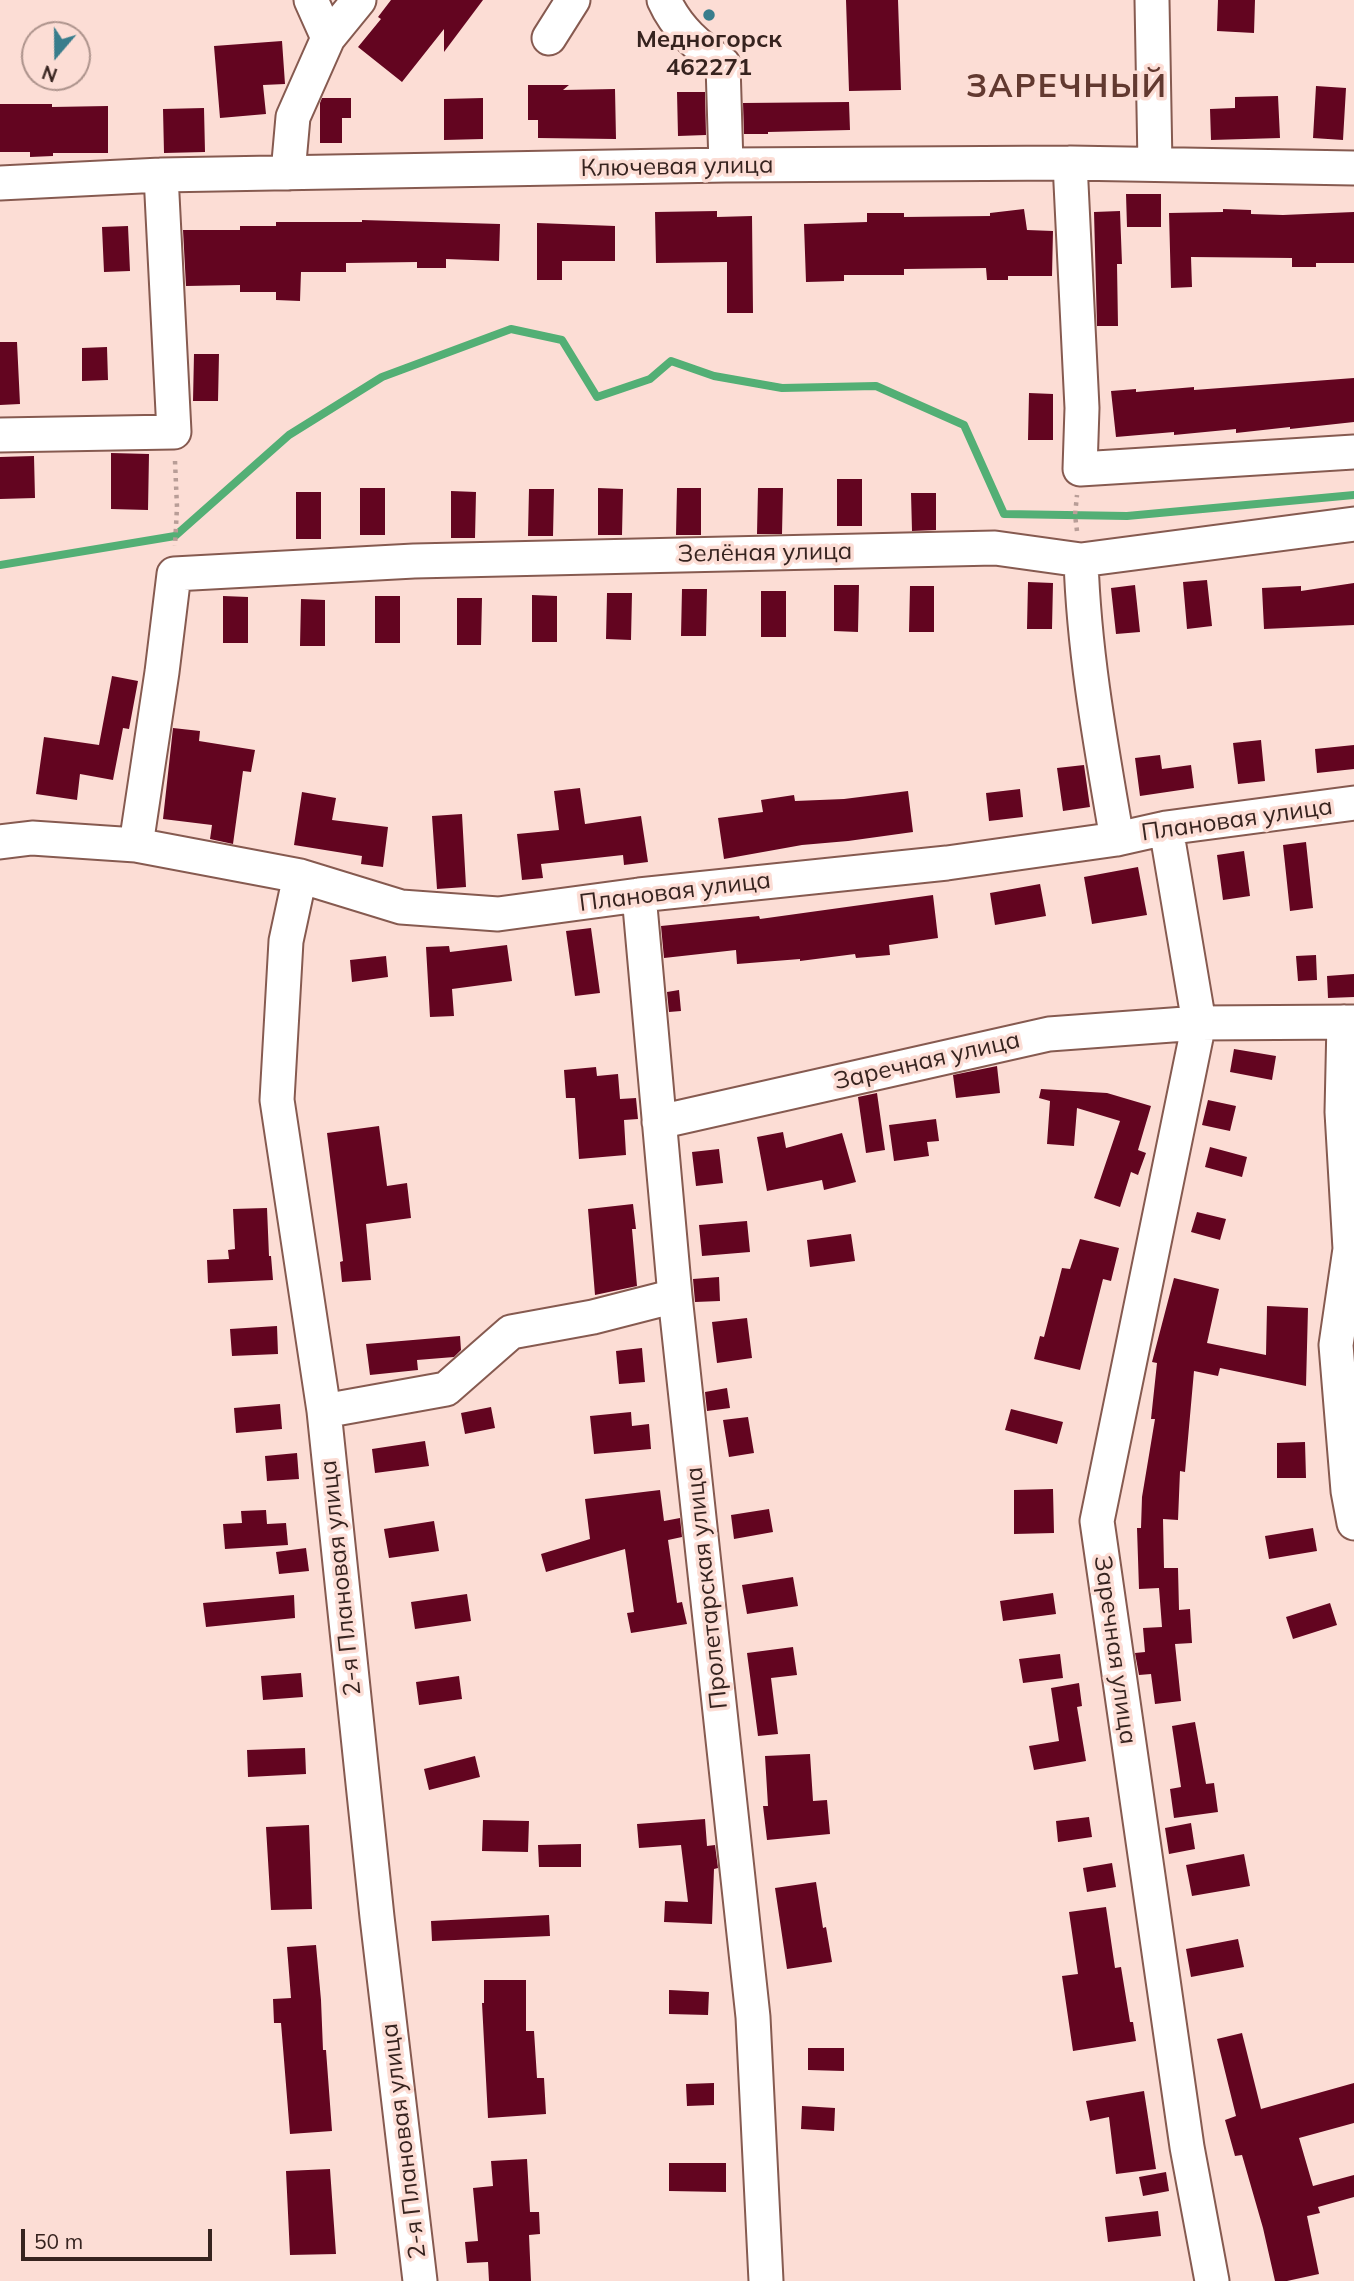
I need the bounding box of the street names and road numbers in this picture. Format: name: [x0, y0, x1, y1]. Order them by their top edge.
street label: Ключевая улица: [580, 151, 774, 183]
street label: Зелёная улица: [677, 537, 853, 569]
street label: Плановая улица: [1140, 792, 1334, 848]
street label: Плановая улица: [578, 866, 772, 918]
street label: Заречная улица: [831, 1026, 1023, 1096]
street label: 2-я Плановая улица: [314, 1459, 368, 1697]
street label: Пролетарская улица: [680, 1465, 734, 1711]
street label: Заречная улица: [1088, 1554, 1142, 1746]
street label: 2-я Плановая улица: [375, 2022, 433, 2260]

